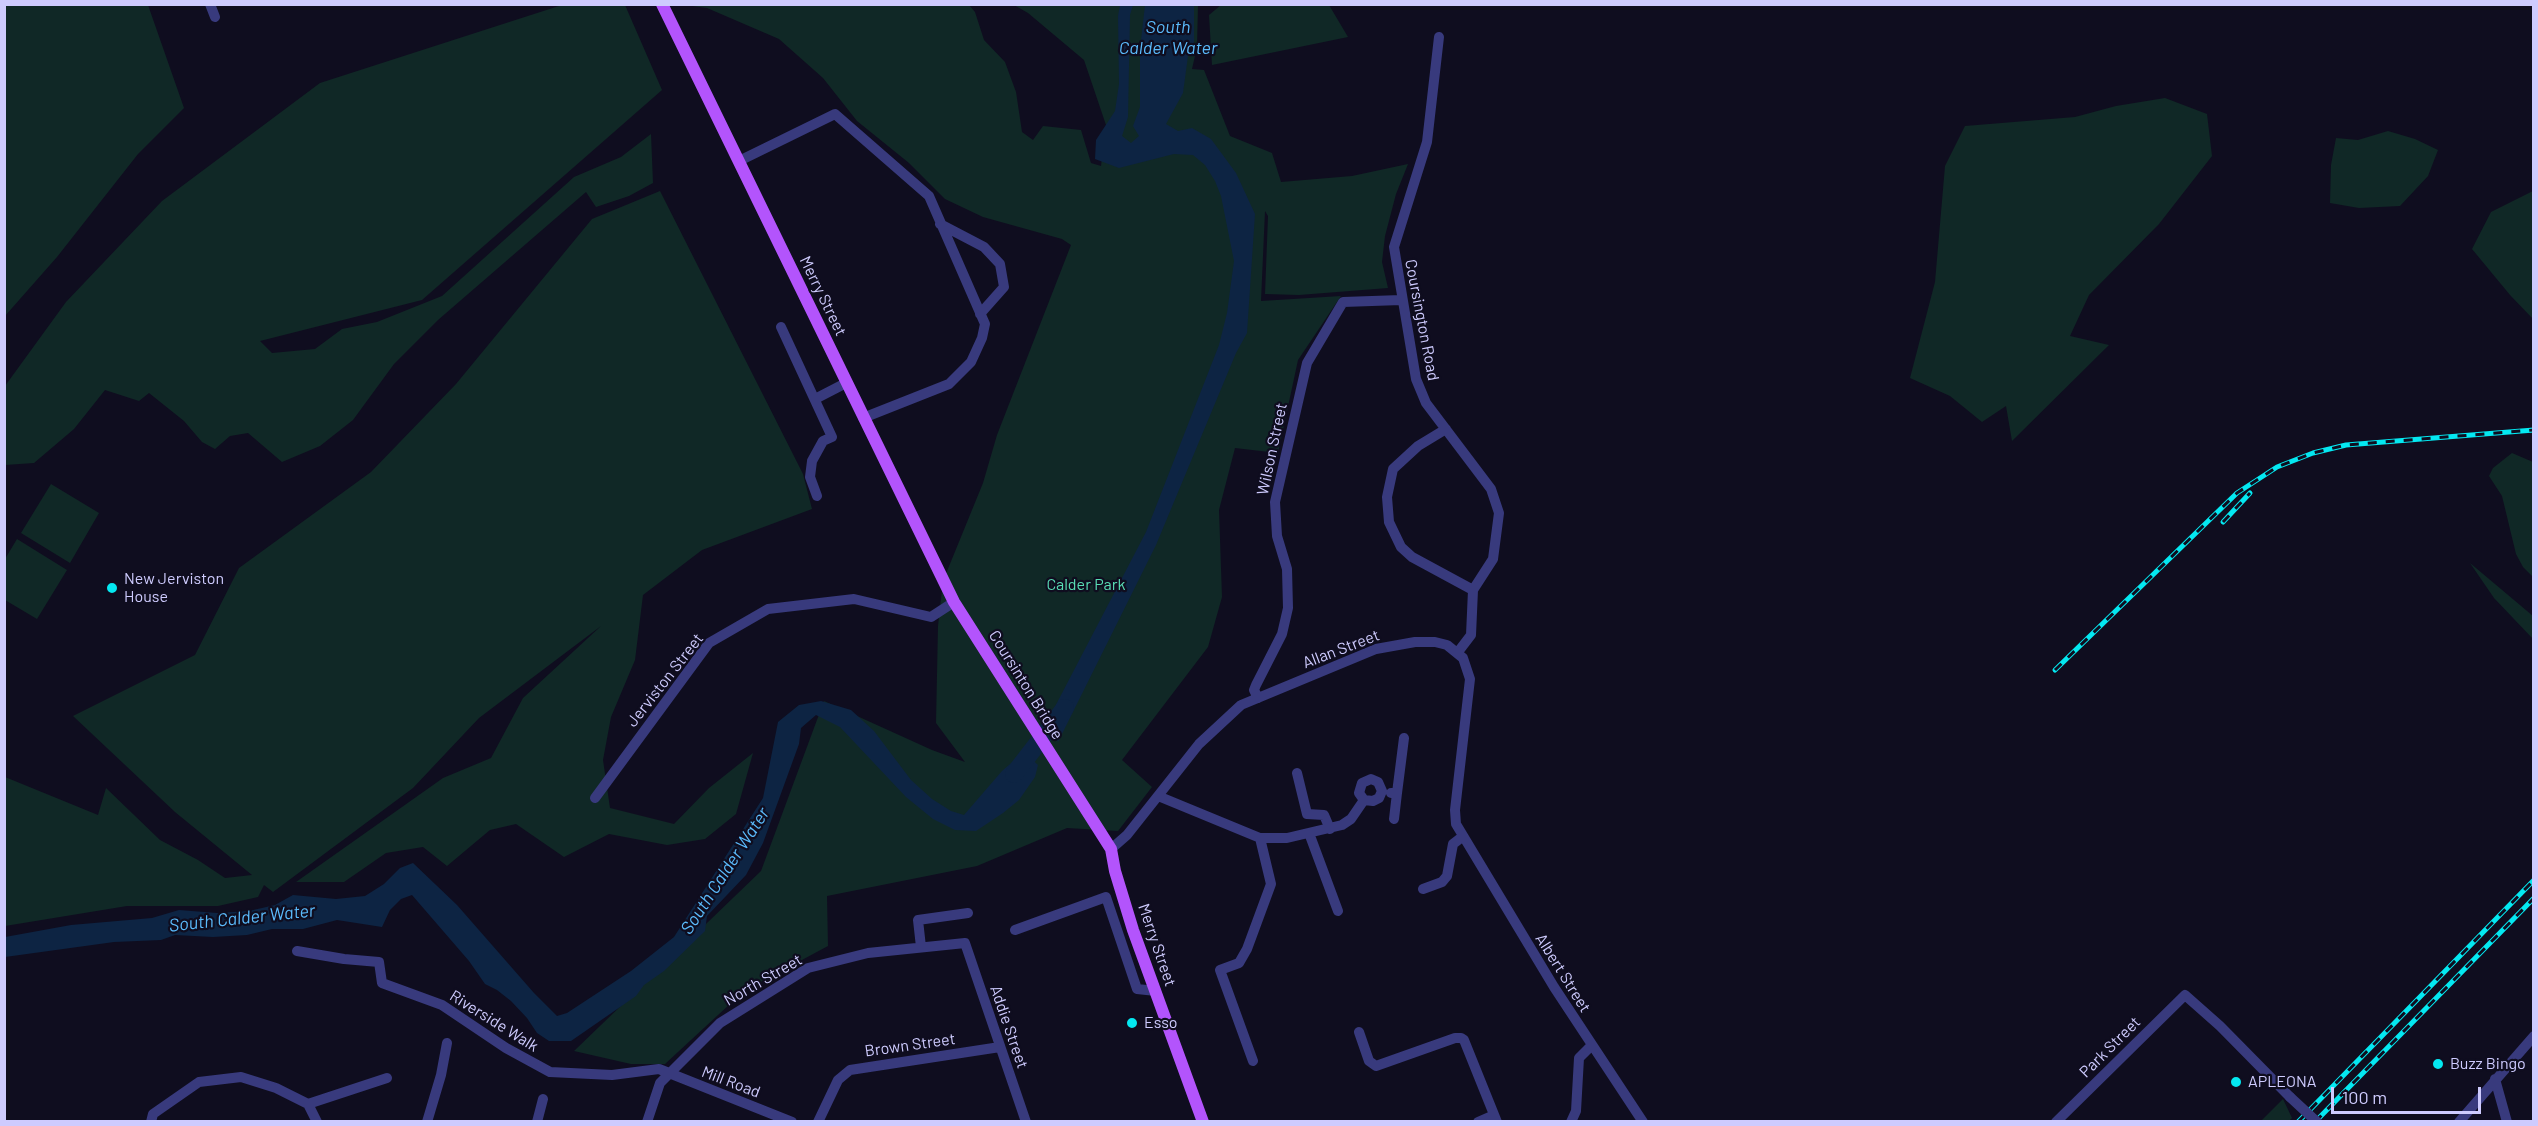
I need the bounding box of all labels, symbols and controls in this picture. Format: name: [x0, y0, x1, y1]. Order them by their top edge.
water label: South Calder Water: [1119, 16, 1217, 58]
street label: Merry Street: [795, 253, 851, 339]
street label: Coursington Road: [1401, 258, 1443, 382]
street label: Wilson Street: [1253, 401, 1291, 497]
place label: New Jerviston House: [124, 569, 224, 607]
park label: Calder Park: [1046, 575, 1126, 595]
marker: New Jerviston House: [105, 581, 119, 595]
street label: Allan Street: [1300, 626, 1382, 672]
street label: Coursinton Bridge: [985, 627, 1067, 743]
street label: Jerviston Street: [623, 629, 707, 731]
water label: South Calder Water: [676, 804, 774, 938]
water label: South Calder Water: [168, 900, 316, 936]
street label: Merry Street: [1134, 901, 1180, 989]
street label: Albert Street: [1531, 930, 1595, 1016]
street label: North Street: [721, 950, 805, 1010]
street label: Addie Street: [986, 983, 1032, 1071]
street label: Riverside Walk: [446, 986, 542, 1056]
place label: Esso: [1144, 1013, 1178, 1033]
street label: Park Street: [2076, 1013, 2144, 1081]
marker: Esso: [1125, 1016, 1139, 1030]
street label: Brown Street: [863, 1029, 957, 1061]
place label: Buzz Bingo: [2450, 1054, 2526, 1074]
marker: Buzz Bingo: [2431, 1057, 2445, 1071]
street label: Mill Road: [699, 1062, 763, 1102]
place label: APLEONA: [2248, 1072, 2316, 1092]
marker: APLEONA: [2229, 1075, 2243, 1089]
scale bar: [2334, 1075, 2484, 1113]
text: 100 m: [2342, 1086, 2387, 1108]

